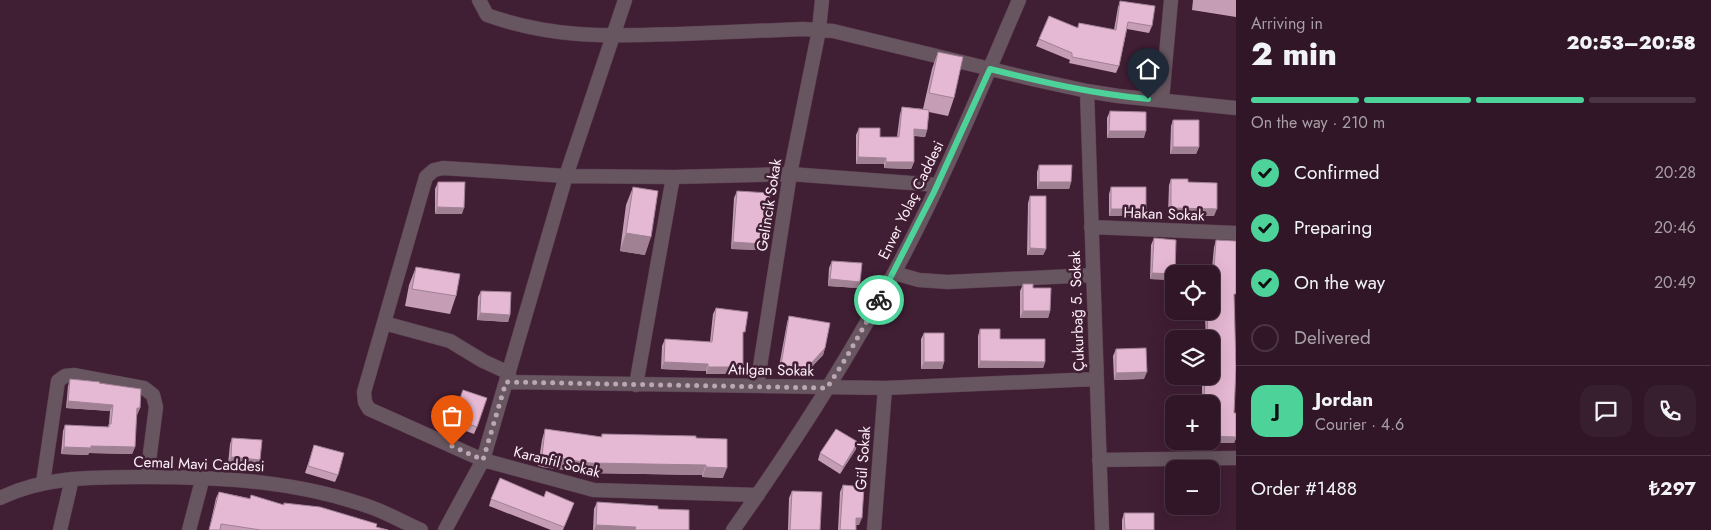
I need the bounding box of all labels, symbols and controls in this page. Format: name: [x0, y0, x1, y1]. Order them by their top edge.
text: Arriving in: [1251, 12, 1323, 35]
text: 20:53–20:58: [1567, 29, 1696, 56]
text: 2 min: [1251, 31, 1337, 77]
pin: [1127, 48, 1169, 99]
icon: home: [1134, 55, 1162, 83]
text: On the way · 210 m: [1251, 111, 1385, 134]
street label: Enver Yolaç Caddesi: [873, 137, 949, 263]
street label: Gelincik Sokak: [751, 157, 787, 253]
icon: check: [1251, 159, 1279, 187]
text: Confirmed: [1294, 159, 1380, 186]
text: 20:28: [1655, 161, 1696, 184]
street label: Hakan Sokak: [1123, 202, 1205, 226]
icon: check: [1251, 214, 1279, 242]
text: Preparing: [1294, 214, 1372, 241]
text: 20:46: [1654, 216, 1696, 239]
street label: Çukurbağ 5. Sokak: [1064, 250, 1090, 372]
map controls: [1165, 265, 1220, 515]
button: locate: [1165, 265, 1220, 320]
icon: check: [1251, 269, 1279, 297]
text: On the way: [1294, 269, 1385, 296]
text: 20:49: [1654, 271, 1696, 294]
courier: [854, 275, 904, 325]
icon: bike: [865, 286, 893, 314]
text: Delivered: [1294, 324, 1371, 351]
button: layers: [1165, 330, 1220, 385]
street label: Atılgan Sokak: [728, 358, 814, 382]
button: chat: [1580, 385, 1632, 437]
button: phone: [1644, 385, 1696, 437]
text: Jordan: [1315, 386, 1373, 413]
pin: [431, 395, 473, 446]
button: +: [1165, 395, 1220, 450]
text: J: [1274, 397, 1280, 424]
icon: bag: [438, 402, 466, 430]
text: Courier · 4.6: [1315, 413, 1404, 436]
street label: Gül Sokak: [850, 425, 876, 491]
street label: Karanfil Sokak: [511, 441, 603, 484]
street label: Cemal Mavi Caddesi: [133, 451, 265, 477]
button: −: [1165, 460, 1220, 515]
text: Order #1488: [1251, 475, 1357, 502]
text: ₺297: [1649, 475, 1696, 502]

